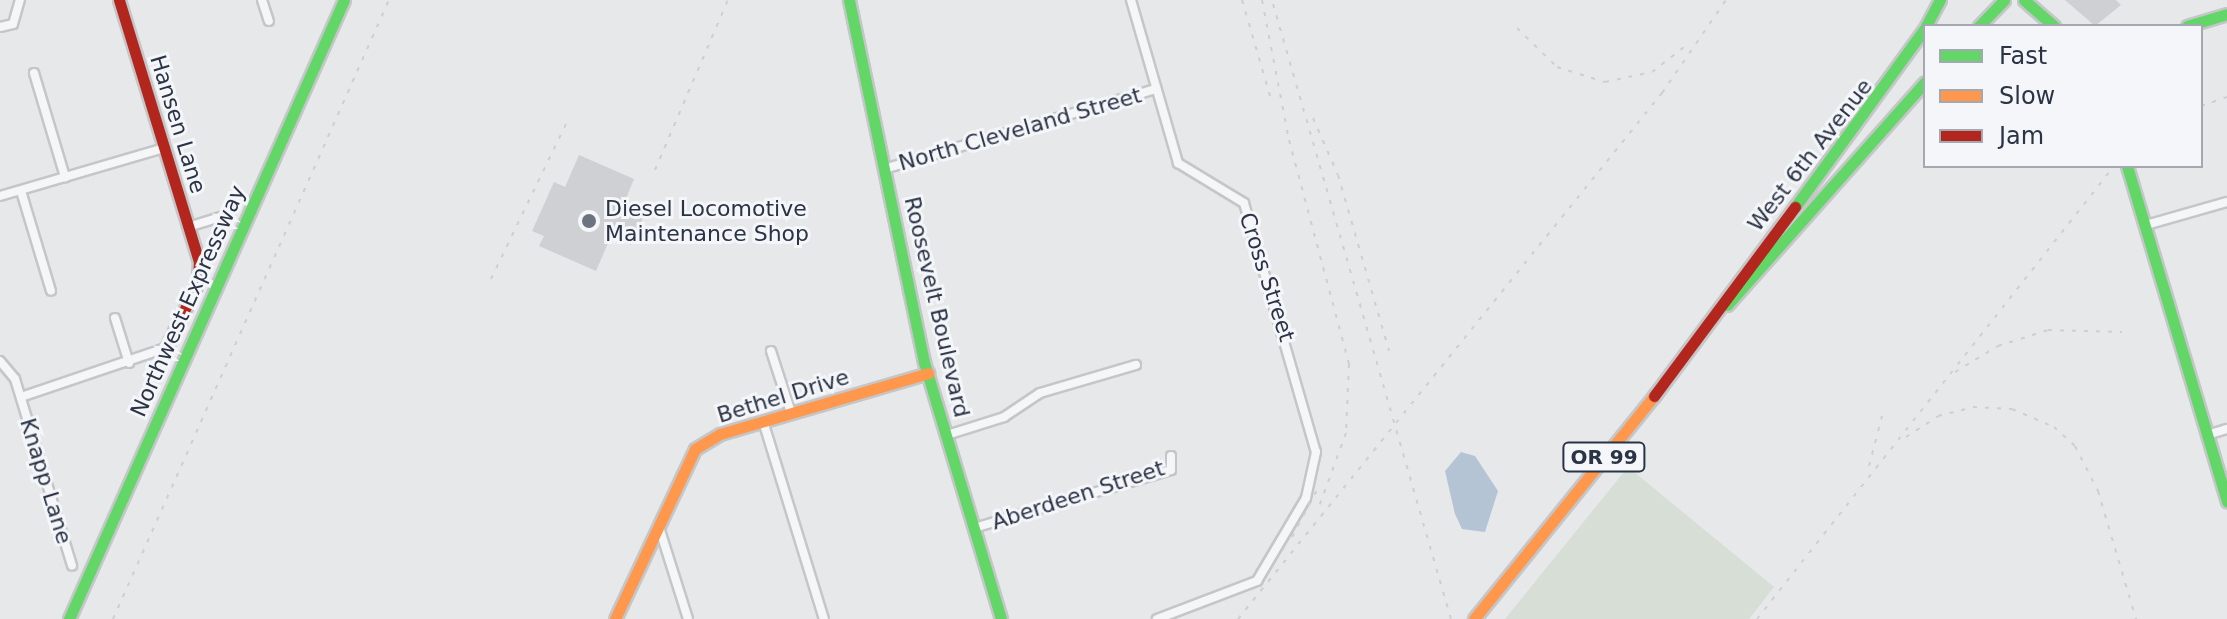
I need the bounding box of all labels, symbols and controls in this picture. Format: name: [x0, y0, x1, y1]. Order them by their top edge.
legend: [1923, 24, 2203, 168]
text: Fast: [1999, 42, 2047, 70]
street label: Hansen Lane: [144, 52, 212, 196]
street label: West 6th Avenue: [1742, 73, 1878, 237]
street label: North Cleveland Street: [896, 82, 1144, 176]
text: Slow: [1999, 82, 2055, 110]
text: Jam: [1999, 122, 2044, 150]
street label: Northwest Expressway: [125, 181, 251, 421]
street label: Roosevelt Boulevard: [899, 194, 975, 420]
place label: Diesel Locomotive Maintenance Shop: [605, 195, 809, 246]
street label: Cross Street: [1234, 209, 1300, 345]
marker: Diesel Locomotive Maintenance Shop: [580, 212, 598, 230]
street label: Bethel Drive: [714, 363, 852, 429]
street label: Knapp Lane: [14, 415, 78, 547]
road number: OR 99: [1562, 441, 1646, 473]
street label: Aberdeen Street: [988, 455, 1168, 535]

